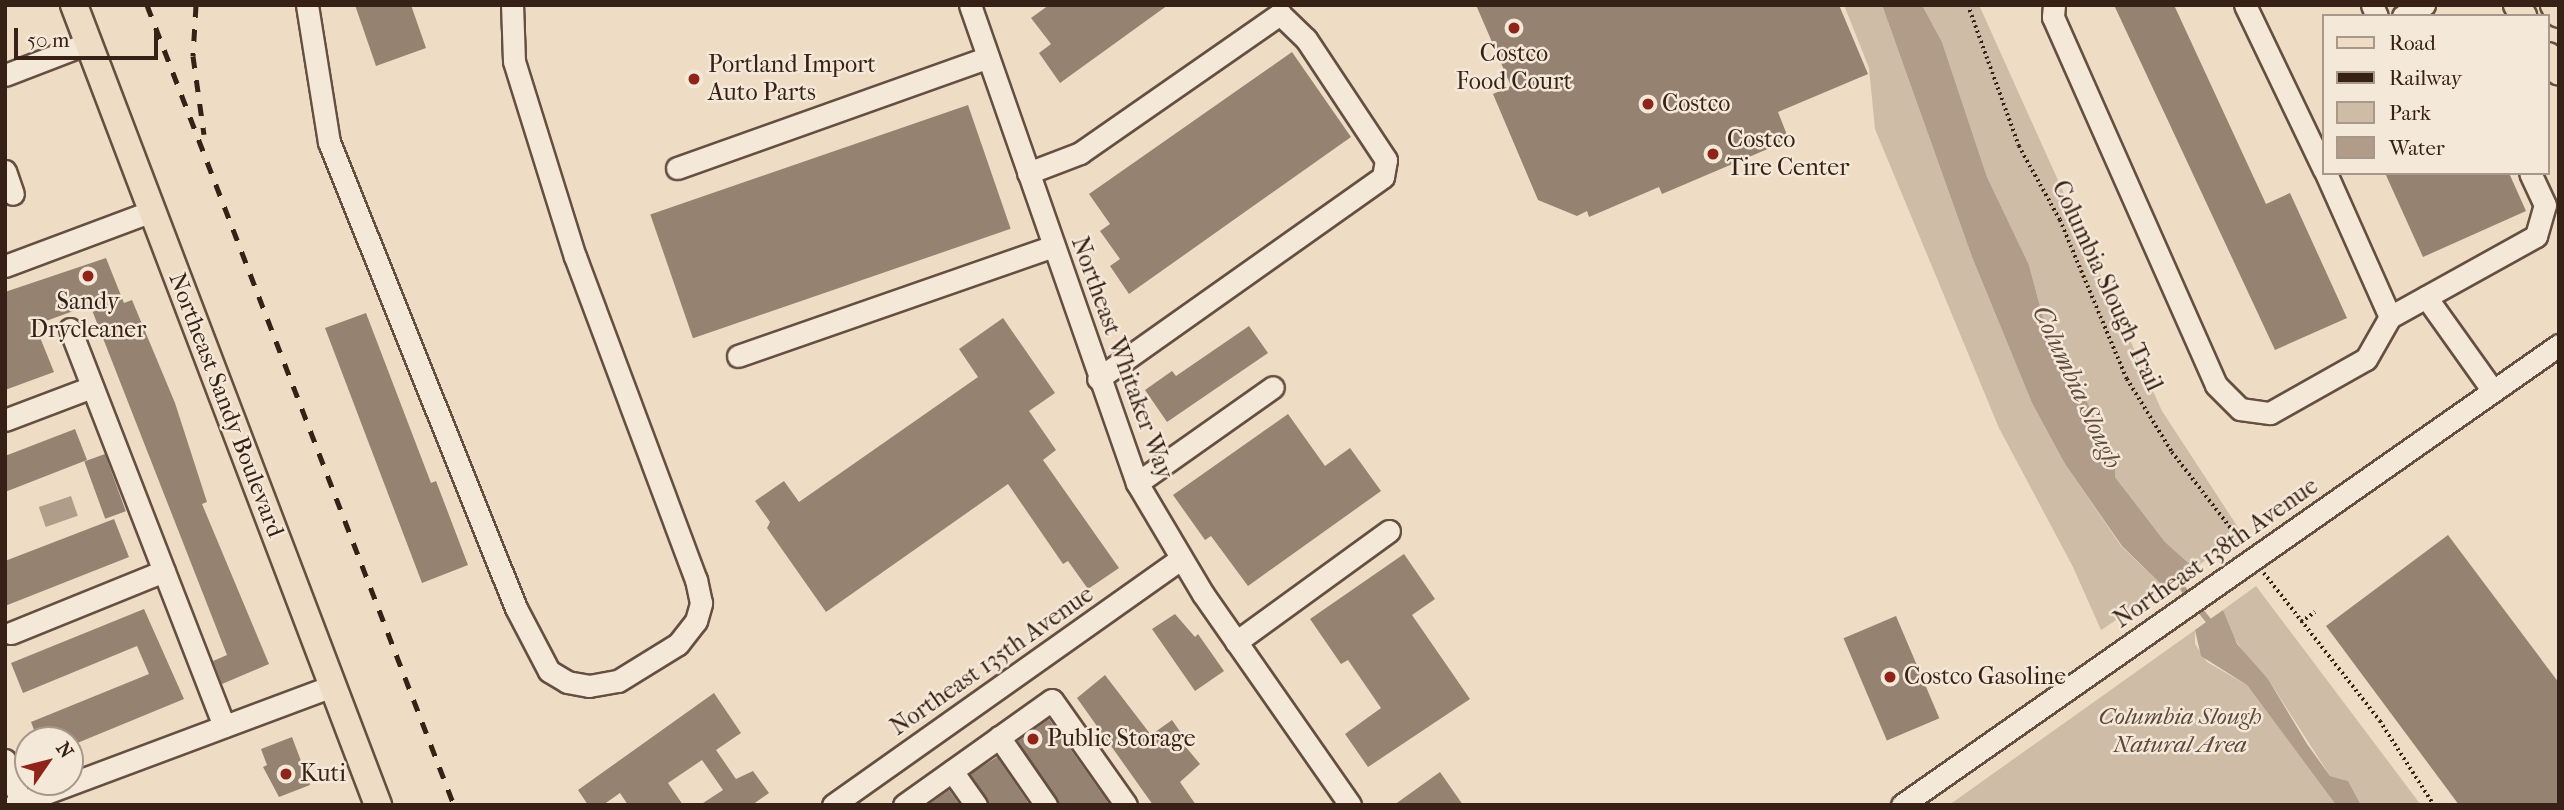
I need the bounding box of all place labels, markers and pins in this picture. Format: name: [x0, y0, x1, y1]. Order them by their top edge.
marker: Costco Food Court: [1506, 20, 1522, 36]
place label: Costco Food Court: [1456, 40, 1572, 96]
place label: Portland Import Auto Parts: [708, 51, 876, 107]
marker: Portland Import Auto Parts: [686, 71, 702, 87]
place label: Costco: [1662, 90, 1731, 118]
marker: Costco: [1640, 96, 1656, 112]
place label: Costco Tire Center: [1727, 126, 1849, 182]
marker: Costco Tire Center: [1705, 146, 1721, 162]
marker: Sandy Drycleaner: [80, 268, 96, 284]
place label: Sandy Drycleaner: [30, 288, 146, 344]
place label: Costco Gasoline: [1904, 663, 2066, 691]
marker: Costco Gasoline: [1882, 669, 1898, 685]
place label: Public Storage: [1047, 725, 1196, 753]
marker: Public Storage: [1025, 731, 1041, 747]
place label: Kuti: [300, 760, 346, 788]
marker: Kuti: [278, 766, 294, 782]

